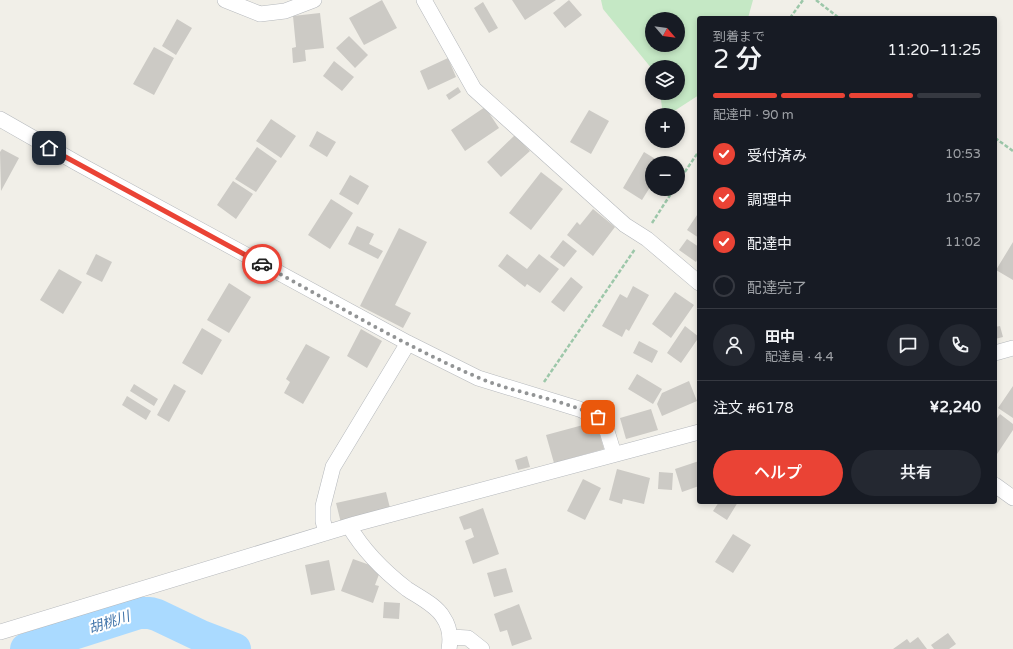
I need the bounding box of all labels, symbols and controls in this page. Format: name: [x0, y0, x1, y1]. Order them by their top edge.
north arrow: [645, 12, 685, 52]
map controls: [645, 12, 685, 196]
text: 到着まで: [713, 29, 765, 45]
text: 11:20–11:25: [888, 41, 981, 59]
text: 2 分: [713, 44, 762, 75]
button: layers: [645, 60, 685, 100]
text: 配達中 · 90 m: [713, 107, 794, 123]
button: +: [645, 108, 685, 148]
pin: [32, 131, 66, 165]
icon: home: [38, 137, 60, 159]
icon: check: [713, 143, 735, 165]
text: 10:53: [945, 146, 981, 162]
text: 受付済み: [747, 147, 807, 165]
button: −: [645, 156, 685, 196]
icon: check: [713, 187, 735, 209]
text: 10:57: [945, 190, 981, 206]
text: 調理中: [747, 191, 792, 209]
icon: check: [713, 231, 735, 253]
text: 11:02: [945, 234, 981, 250]
text: 配達中: [747, 235, 792, 253]
courier: [242, 244, 282, 284]
icon: car: [251, 253, 273, 275]
text: 配達完了: [747, 279, 807, 297]
button: person: [713, 324, 755, 366]
button: chat: [887, 324, 929, 366]
button: phone: [939, 324, 981, 366]
text: 田中: [765, 328, 795, 346]
text: 配達員 · 4.4: [765, 349, 834, 365]
text: ¥2,240: [930, 398, 981, 416]
text: 注文 #6178: [713, 399, 794, 417]
pin: [581, 400, 615, 434]
icon: bag: [587, 406, 609, 428]
button: ヘルプ: [713, 450, 843, 496]
button: 共有: [851, 450, 981, 496]
water label: 胡桃川: [87, 607, 134, 637]

